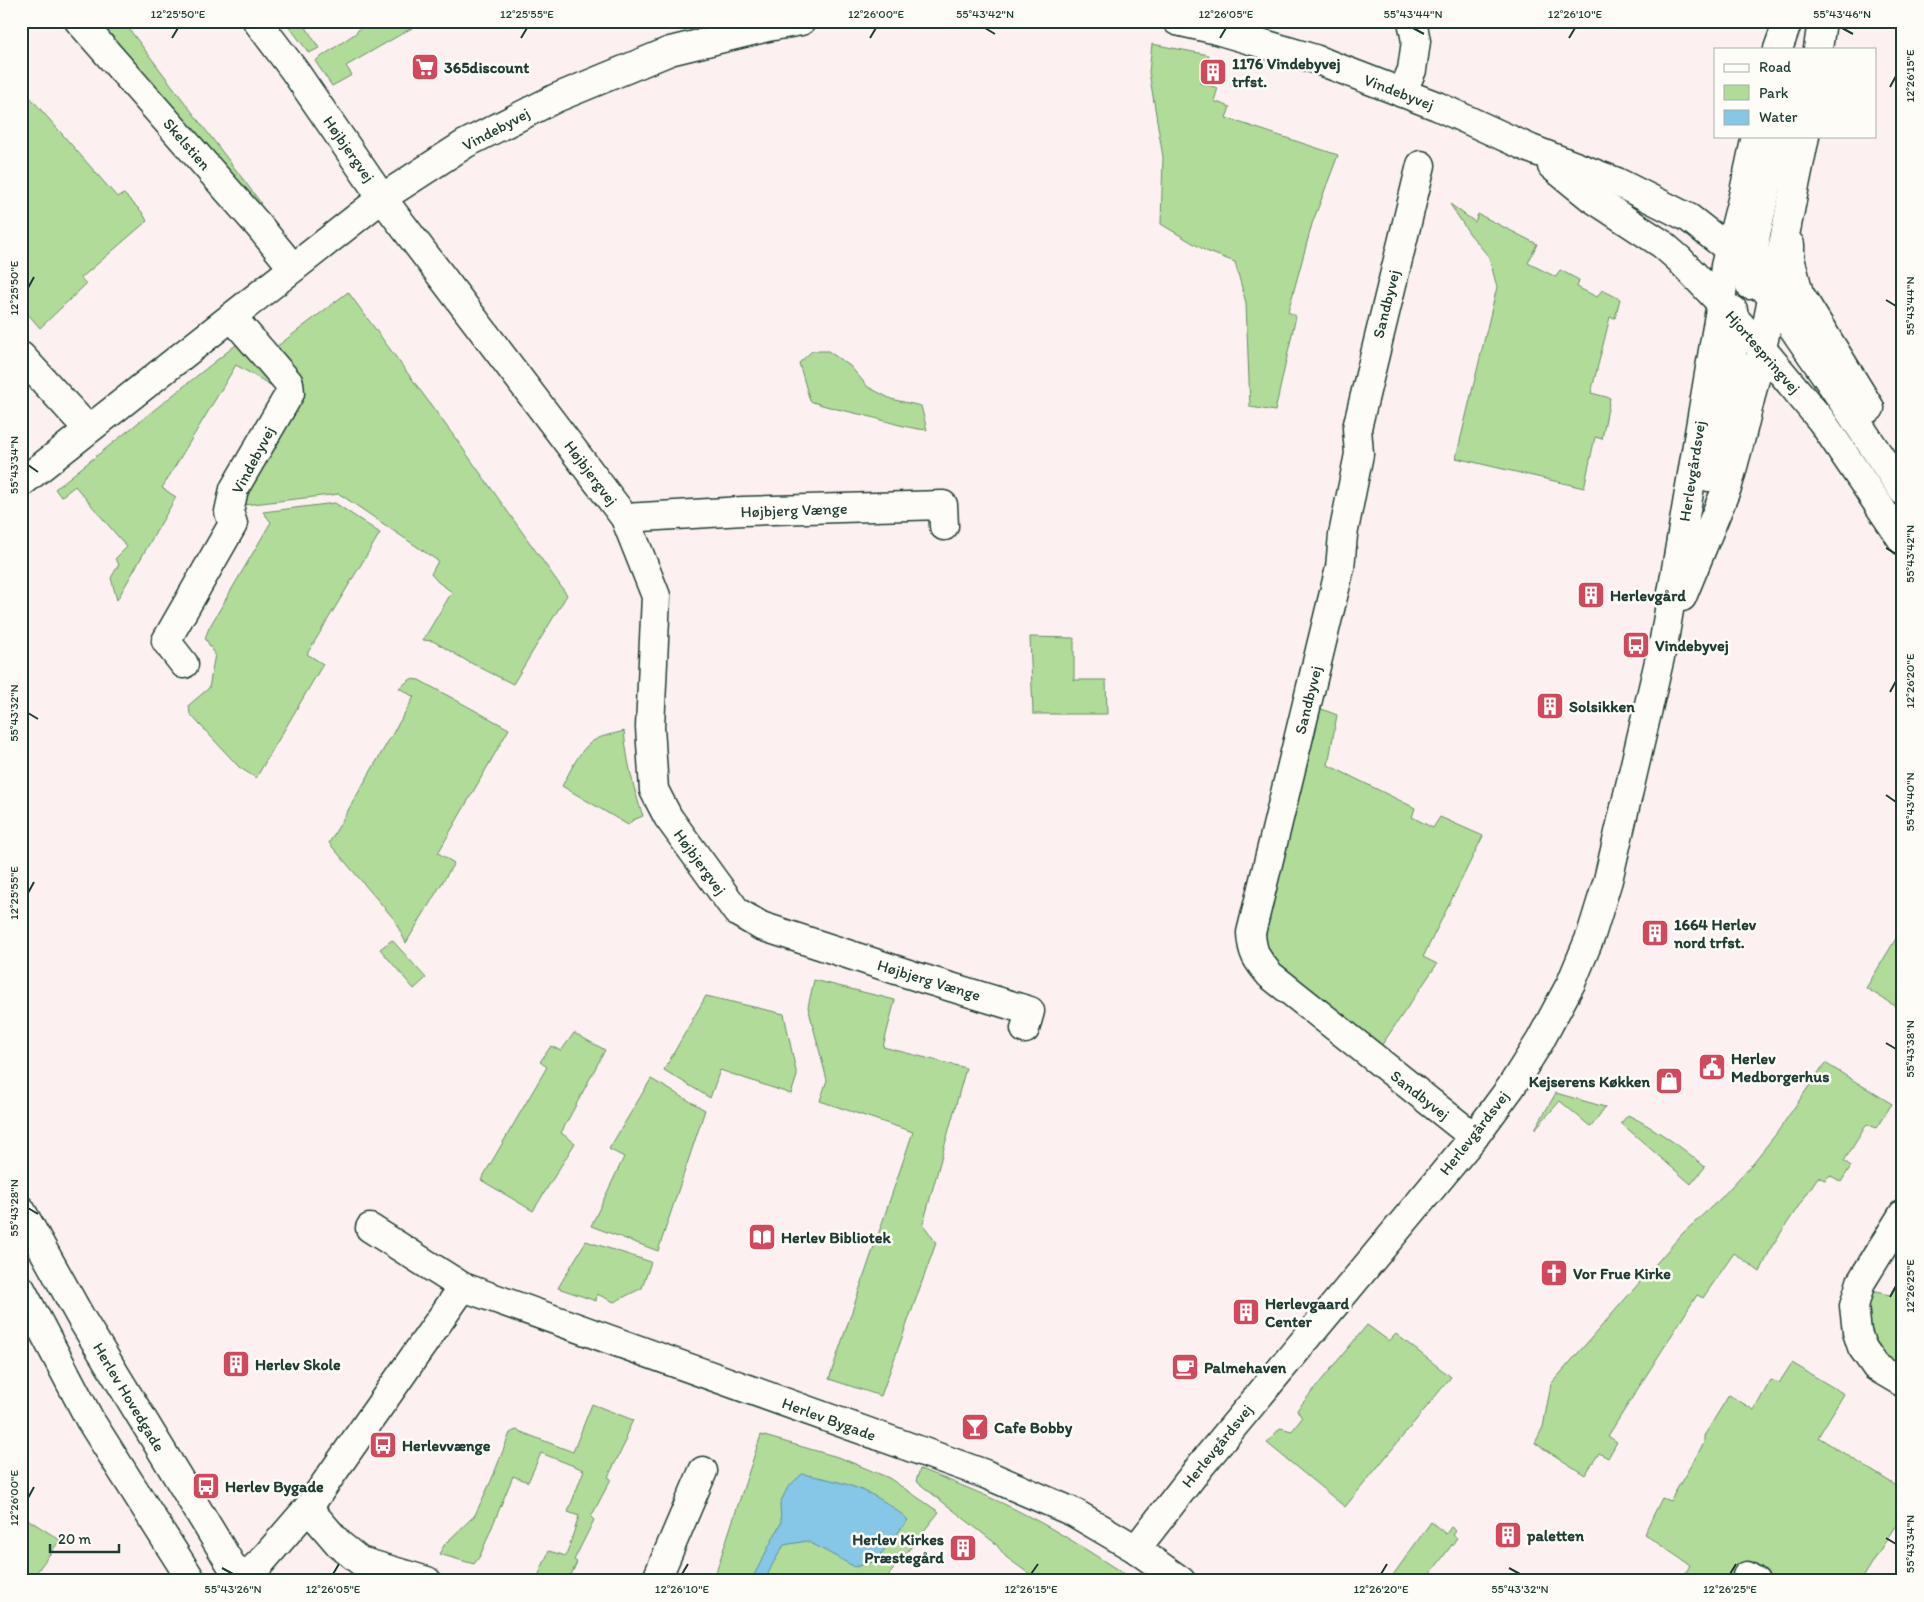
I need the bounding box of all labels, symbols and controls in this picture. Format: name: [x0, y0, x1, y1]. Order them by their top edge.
text: 12°25'50"E: [151, 7, 206, 21]
text: 12°25'55"E: [500, 7, 554, 21]
text: 12°26'00"E: [848, 7, 904, 21]
text: 55°43'42"N: [956, 7, 1014, 21]
text: 12°26'05"E: [1198, 7, 1254, 21]
text: 55°43'44"N: [1383, 7, 1443, 21]
text: 12°26'10"E: [1548, 7, 1603, 21]
text: 55°43'46"N: [1813, 7, 1871, 21]
legend: [1714, 48, 1876, 138]
text: 12°26'15"E: [1903, 49, 1917, 103]
supermarket icon: 365discount: [410, 52, 440, 82]
place label: 1176 Vindebyvej trfst.: [1232, 54, 1341, 91]
building icon: 1176 Vindebyvej trfst.: [1198, 57, 1228, 87]
place label: 365discount: [444, 58, 529, 77]
text: Road: [1759, 58, 1792, 76]
street label: Vindebyvej: [1361, 70, 1437, 114]
text: Park: [1759, 84, 1789, 102]
street label: Vindebyvej: [459, 103, 533, 155]
text: Water: [1759, 108, 1798, 126]
street label: Højbjergvej: [319, 112, 379, 186]
street label: Skelstien: [159, 114, 215, 174]
text: 12°25'50"E: [7, 260, 21, 315]
street label: Sandbyvej: [1368, 268, 1404, 340]
text: 55°43'44"N: [1903, 276, 1917, 336]
street label: Hjortespringvej: [1722, 306, 1804, 398]
street label: Herlevgårdsvej: [1675, 419, 1709, 523]
street label: Vindebyvej: [227, 423, 279, 497]
text: 55°43'34"N: [7, 436, 21, 494]
street label: Højbjergvej: [560, 437, 622, 509]
street label: Højbjerg Vænge: [740, 499, 848, 521]
text: 55°43'42"N: [1903, 525, 1917, 583]
building icon: Herlevgård: [1576, 580, 1606, 610]
place label: Herlevgård: [1610, 586, 1686, 606]
bus stop icon: Vindebyvej: [1621, 630, 1651, 660]
place label: Vindebyvej: [1655, 636, 1729, 656]
text: 12°26'20"E: [1903, 653, 1917, 709]
street label: Sandbyvej: [1290, 664, 1326, 736]
text: 55°43'32"N: [7, 684, 21, 742]
building icon: Solsikken: [1535, 691, 1565, 721]
place label: Solsikken: [1569, 697, 1635, 716]
text: 55°43'40"N: [1903, 772, 1917, 832]
street label: Højbjergvej: [670, 825, 730, 899]
text: 12°25'55"E: [7, 866, 21, 920]
place label: 1664 Herlev nord trfst.: [1673, 915, 1757, 952]
building icon: 1664 Herlev nord trfst.: [1640, 918, 1670, 948]
street label: Højbjerg Vænge: [875, 955, 983, 1005]
text: 55°43'38"N: [1903, 1020, 1917, 1078]
place label: Herlev Medborgerhus: [1731, 1049, 1829, 1087]
public building icon: Herlev Medborgerhus: [1697, 1052, 1727, 1082]
street label: Sandbyvej: [1387, 1066, 1453, 1124]
shop icon: Kejserens Køkken: [1654, 1066, 1684, 1096]
place label: Kejserens Køkken: [1529, 1072, 1650, 1092]
street label: Herlevgårdsvej: [1435, 1087, 1513, 1179]
text: 55°43'28"N: [7, 1179, 21, 1237]
library icon: Herlev Bibliotek: [747, 1222, 777, 1252]
place label: Herlev Bibliotek: [781, 1228, 891, 1247]
church icon: Vor Frue Kirke: [1539, 1258, 1569, 1288]
text: 12°26'25"E: [1903, 1259, 1917, 1313]
place label: Vor Frue Kirke: [1573, 1264, 1671, 1283]
place label: Herlevgaard Center: [1265, 1294, 1349, 1331]
building icon: Herlevgaard Center: [1231, 1297, 1261, 1327]
street label: Herlev Hovedgade: [89, 1339, 169, 1455]
building icon: Herlev Skole: [221, 1349, 251, 1379]
cafe icon: Palmehaven: [1170, 1352, 1200, 1382]
place label: Herlev Skole: [255, 1355, 341, 1374]
place label: Palmehaven: [1204, 1358, 1287, 1377]
street label: Herlev Bygade: [779, 1393, 879, 1445]
street label: Herlevgårdsvej: [1178, 1400, 1256, 1492]
bar icon: Cafe Bobby: [960, 1412, 990, 1442]
place label: Cafe Bobby: [994, 1418, 1073, 1438]
bus stop icon: Herlevvænge: [368, 1430, 398, 1460]
place label: Herlevvænge: [402, 1436, 491, 1456]
text: 12°26'00"E: [7, 1470, 21, 1526]
bus stop icon: Herlev Bygade: [191, 1471, 221, 1501]
place label: Herlev Bygade: [225, 1477, 324, 1497]
text: 55°43'34"N: [1903, 1515, 1917, 1573]
building icon: paletten: [1493, 1520, 1523, 1550]
scale bar: [50, 1522, 119, 1554]
place label: paletten: [1526, 1526, 1585, 1546]
text: 20 m: [58, 1530, 92, 1548]
place label: Herlev Kirkes Præstegård: [852, 1530, 944, 1568]
building icon: Herlev Kirkes Præstegård: [948, 1533, 978, 1563]
text: 55°43'26"N: [204, 1582, 262, 1596]
text: 12°26'05"E: [305, 1582, 361, 1596]
text: 12°26'10"E: [655, 1582, 710, 1596]
text: 12°26'15"E: [1004, 1582, 1058, 1596]
text: 12°26'20"E: [1353, 1582, 1409, 1596]
text: 55°43'32"N: [1491, 1582, 1549, 1596]
text: 12°26'25"E: [1703, 1582, 1757, 1596]

